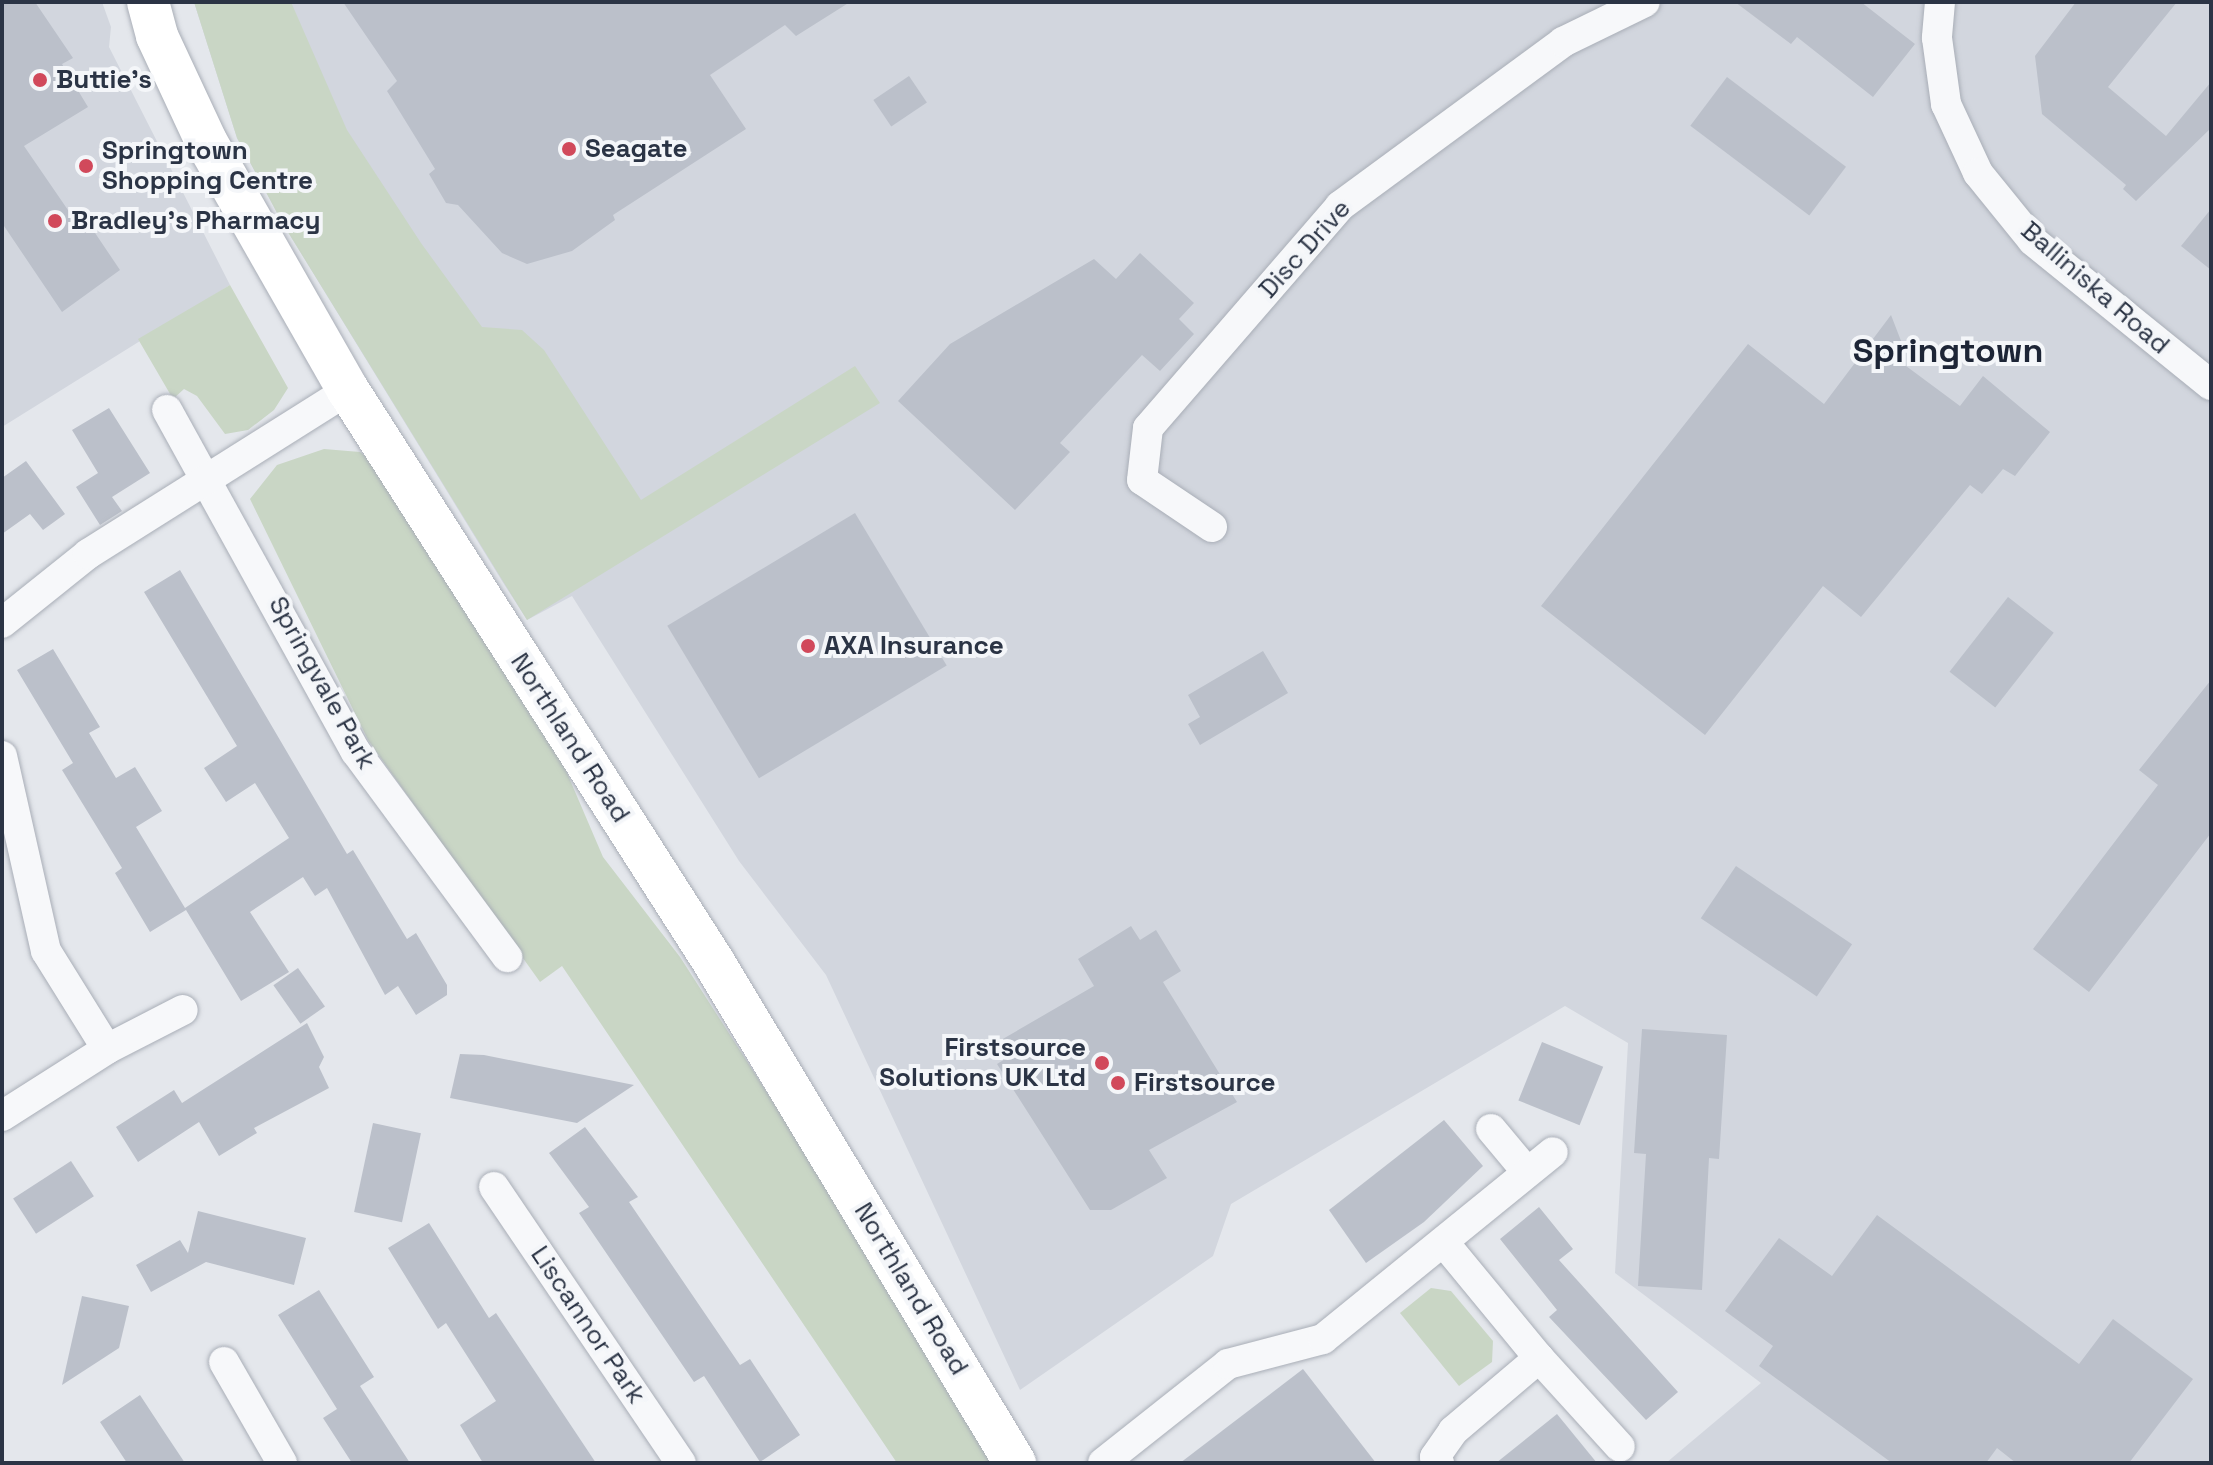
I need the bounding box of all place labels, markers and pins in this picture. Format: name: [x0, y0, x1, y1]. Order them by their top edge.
place label: Buttie's: [56, 64, 152, 96]
marker: Buttie's: [31, 71, 49, 89]
place label: Seagate: [585, 133, 688, 165]
place label: Springtown Shopping Centre: [102, 135, 313, 196]
marker: Seagate: [560, 140, 578, 158]
marker: Springtown Shopping Centre: [77, 157, 95, 175]
place label: Bradley's Pharmacy: [71, 205, 320, 237]
marker: Bradley's Pharmacy: [46, 212, 64, 230]
place label: AXA Insurance: [824, 630, 1004, 662]
marker: AXA Insurance: [799, 637, 817, 655]
place label: Firstsource Solutions UK Ltd: [879, 1032, 1086, 1094]
marker: Firstsource Solutions UK Ltd: [1093, 1054, 1111, 1072]
place label: Firstsource: [1134, 1067, 1276, 1099]
marker: Firstsource: [1109, 1074, 1127, 1092]

